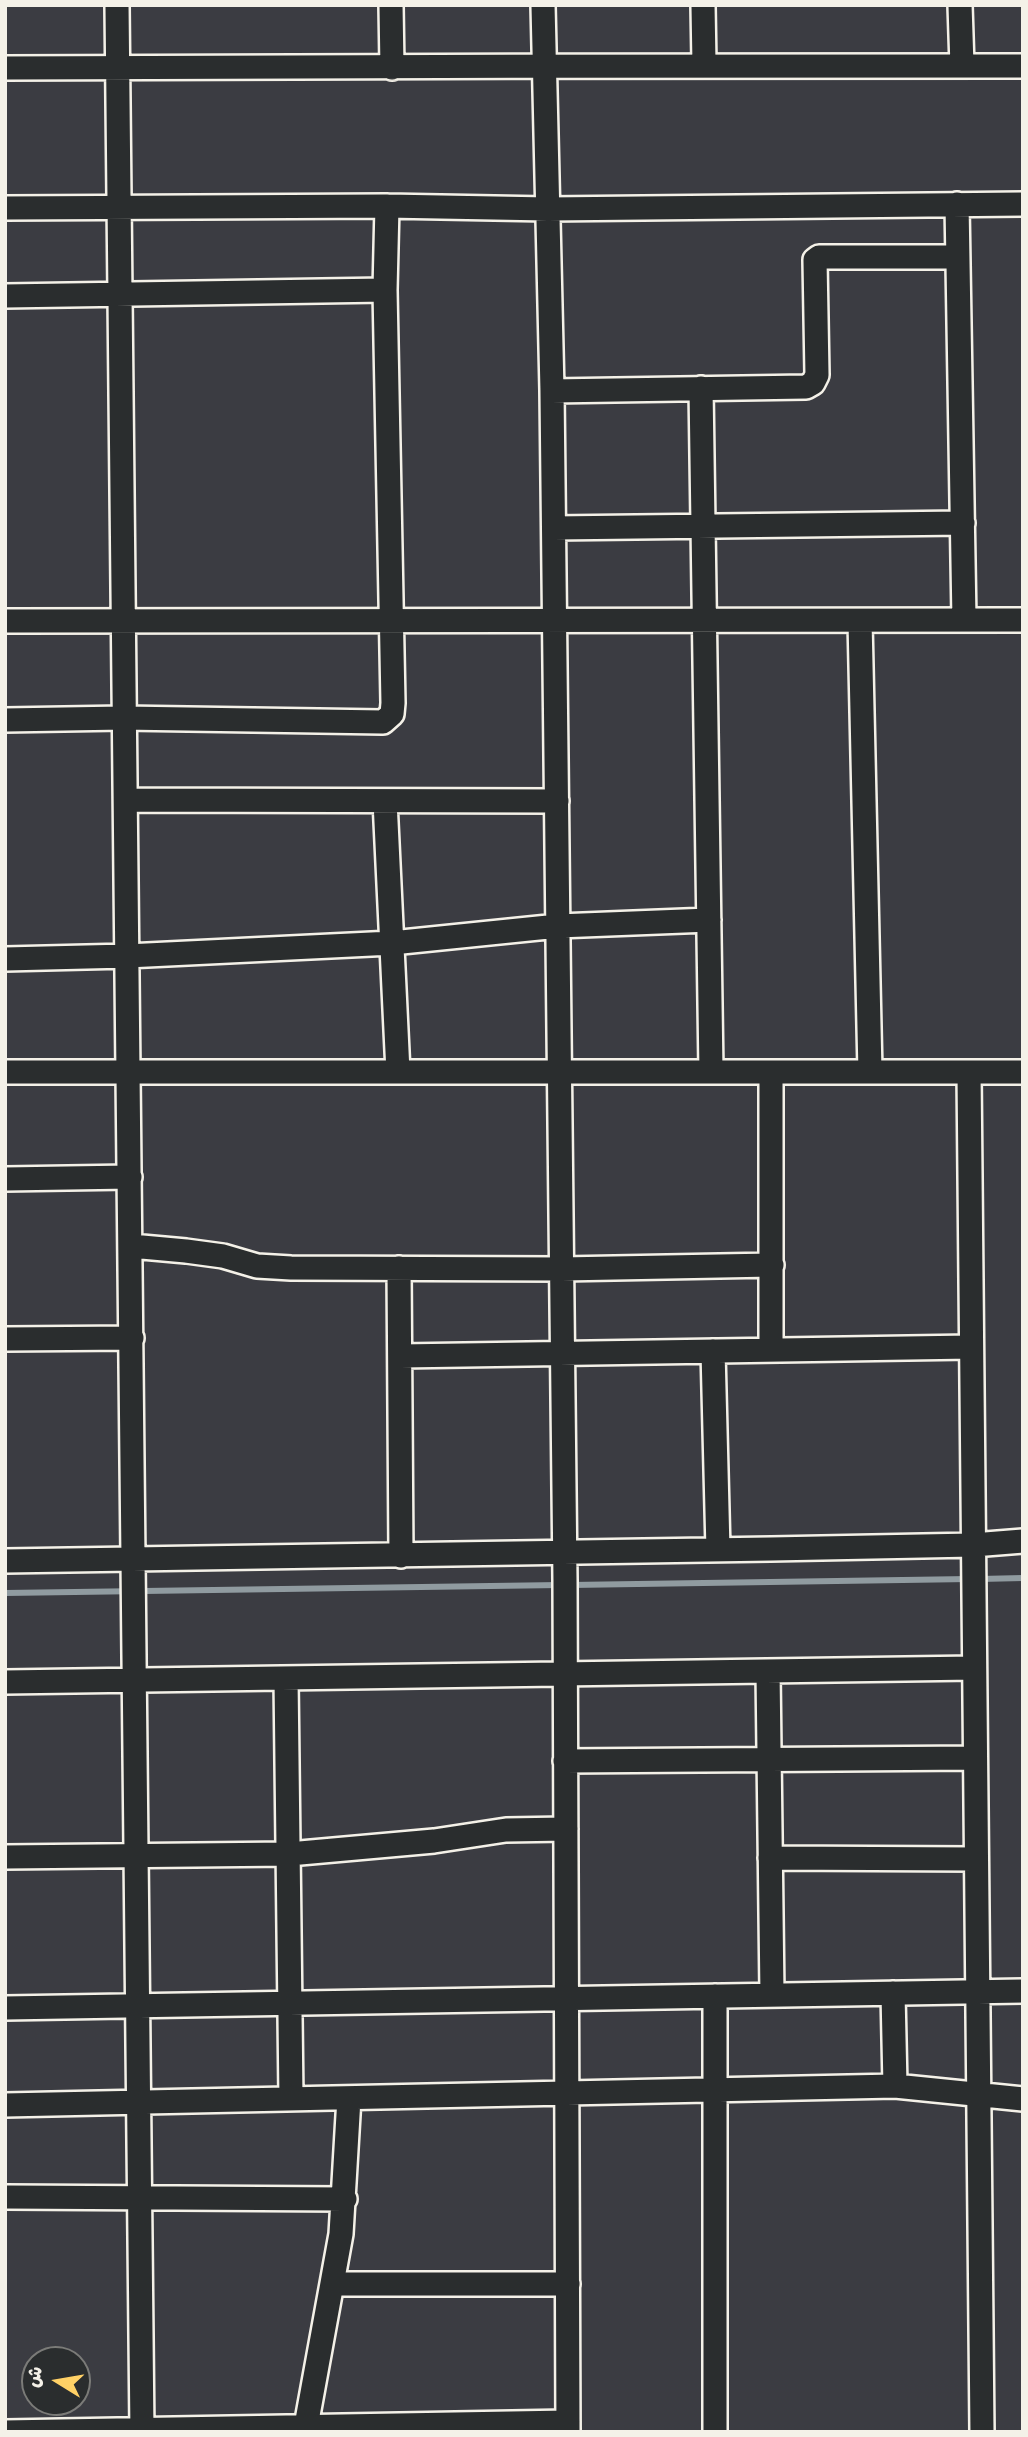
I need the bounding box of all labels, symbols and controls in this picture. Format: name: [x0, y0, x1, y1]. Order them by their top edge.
north arrow: [21, 2346, 91, 2416]
text: ش: [24, 2365, 50, 2390]

